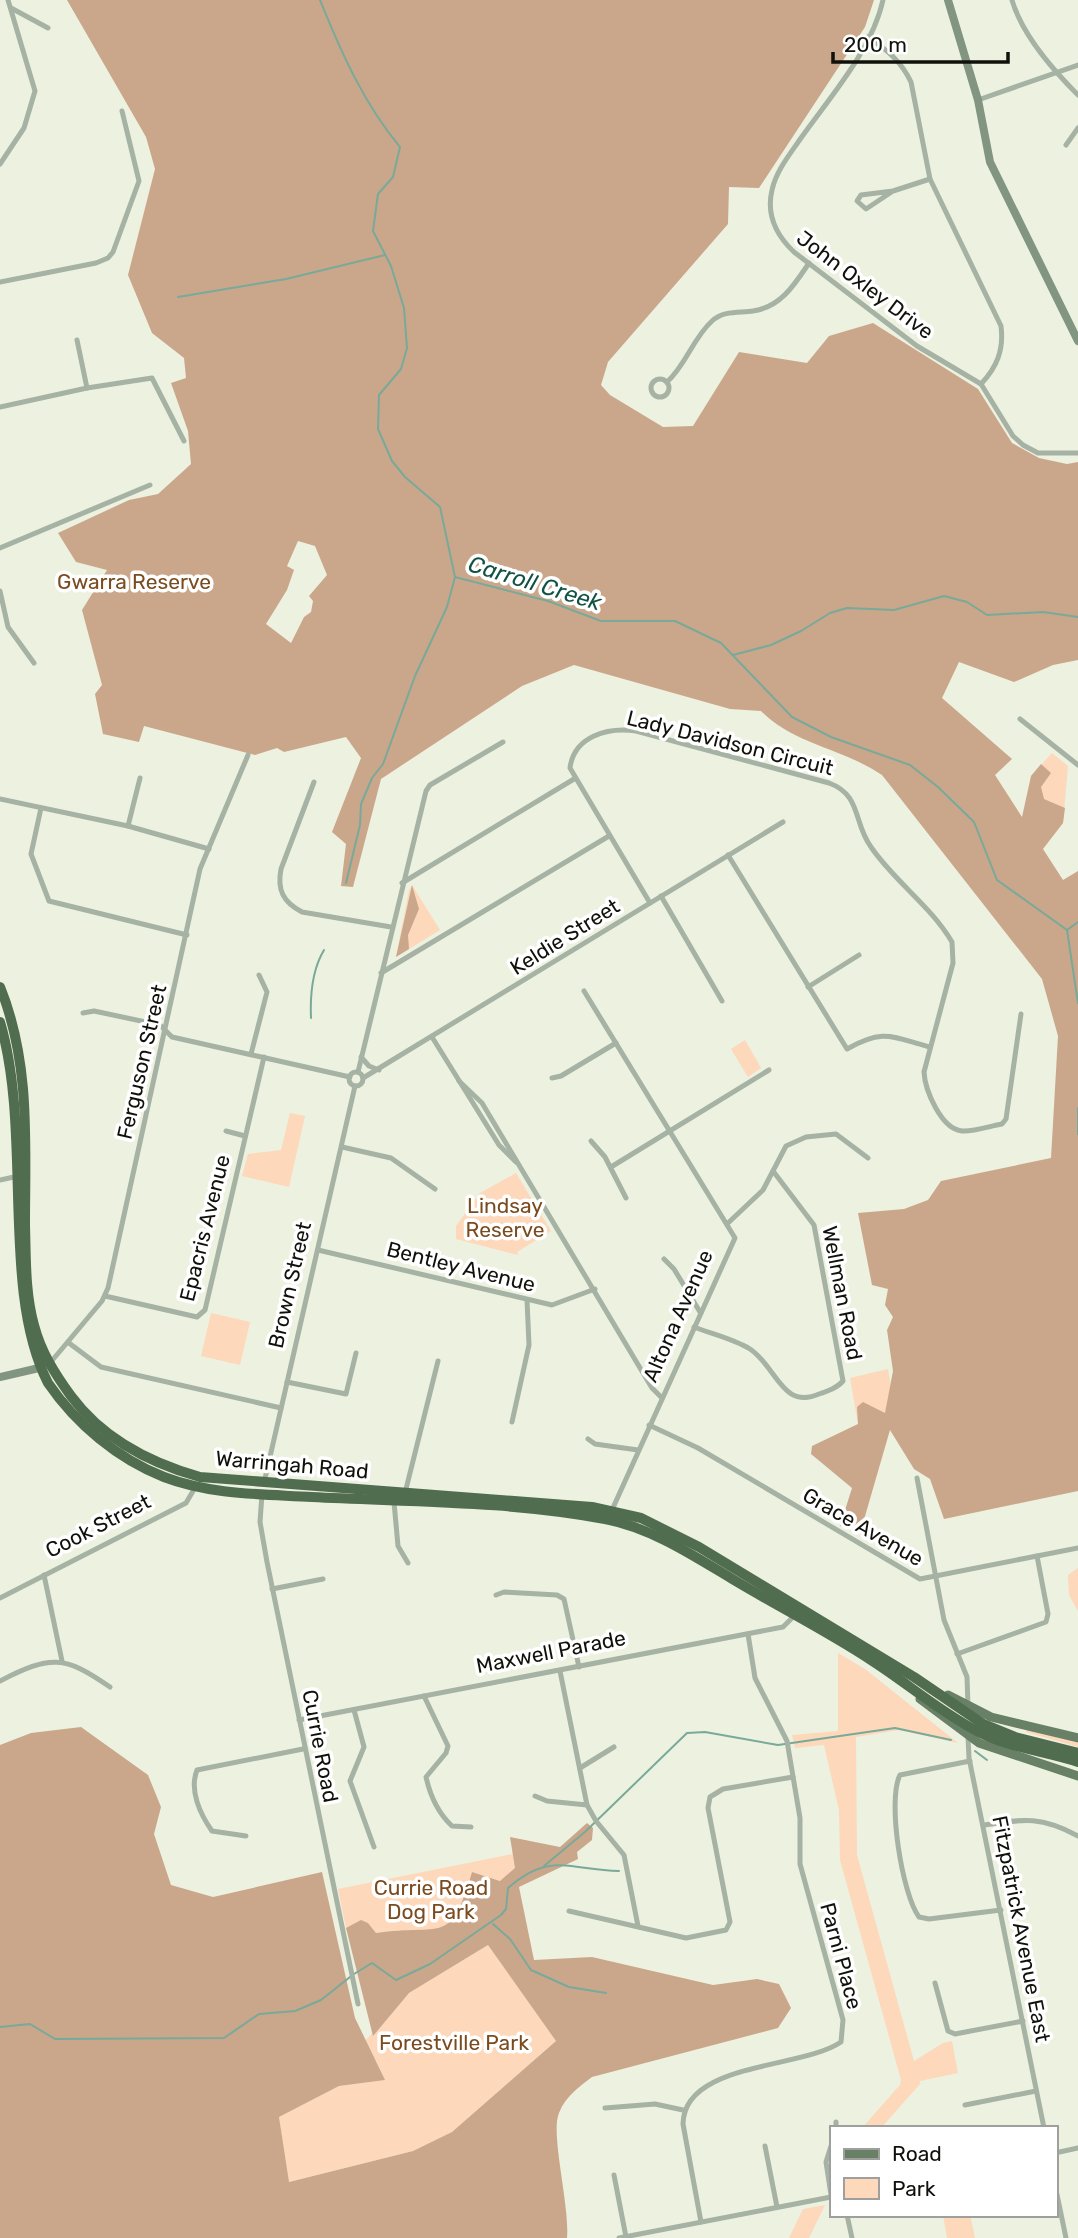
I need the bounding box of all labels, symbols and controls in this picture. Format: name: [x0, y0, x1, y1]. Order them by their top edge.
scale bar: [833, 21, 1008, 65]
text: 200 m: [844, 32, 907, 57]
street label: John Oxley Drive: [792, 225, 939, 344]
water label: Carroll Creek: [465, 549, 606, 617]
park label: Gwarra Reserve: [57, 569, 211, 594]
street label: Lady Davidson Circuit: [624, 705, 836, 780]
street label: Keldie Street: [506, 893, 624, 980]
street label: Ferguson Street: [112, 982, 171, 1142]
street label: Epacris Avenue: [174, 1152, 235, 1304]
park label: Lindsay Reserve: [466, 1193, 544, 1242]
street label: Brown Street: [263, 1219, 316, 1351]
street label: Wellman Road: [817, 1224, 868, 1362]
street label: Bentley Avenue: [384, 1236, 538, 1297]
street label: Altona Avenue: [637, 1246, 718, 1386]
street label: Warringah Road: [214, 1445, 370, 1484]
street label: Grace Avenue: [798, 1482, 928, 1571]
street label: Cook Street: [41, 1488, 154, 1563]
street label: Maxwell Parade: [474, 1625, 628, 1678]
street label: Currie Road: [297, 1687, 344, 1804]
street label: Fitzpatrick Avenue East: [987, 1814, 1056, 2044]
park label: Currie Road Dog Park: [374, 1875, 488, 1924]
street label: Parni Place: [815, 1900, 868, 2012]
park label: Forestville Park: [379, 2030, 529, 2055]
legend: [830, 2126, 1057, 2217]
text: Road: [892, 2141, 942, 2166]
text: Park: [892, 2176, 936, 2201]

